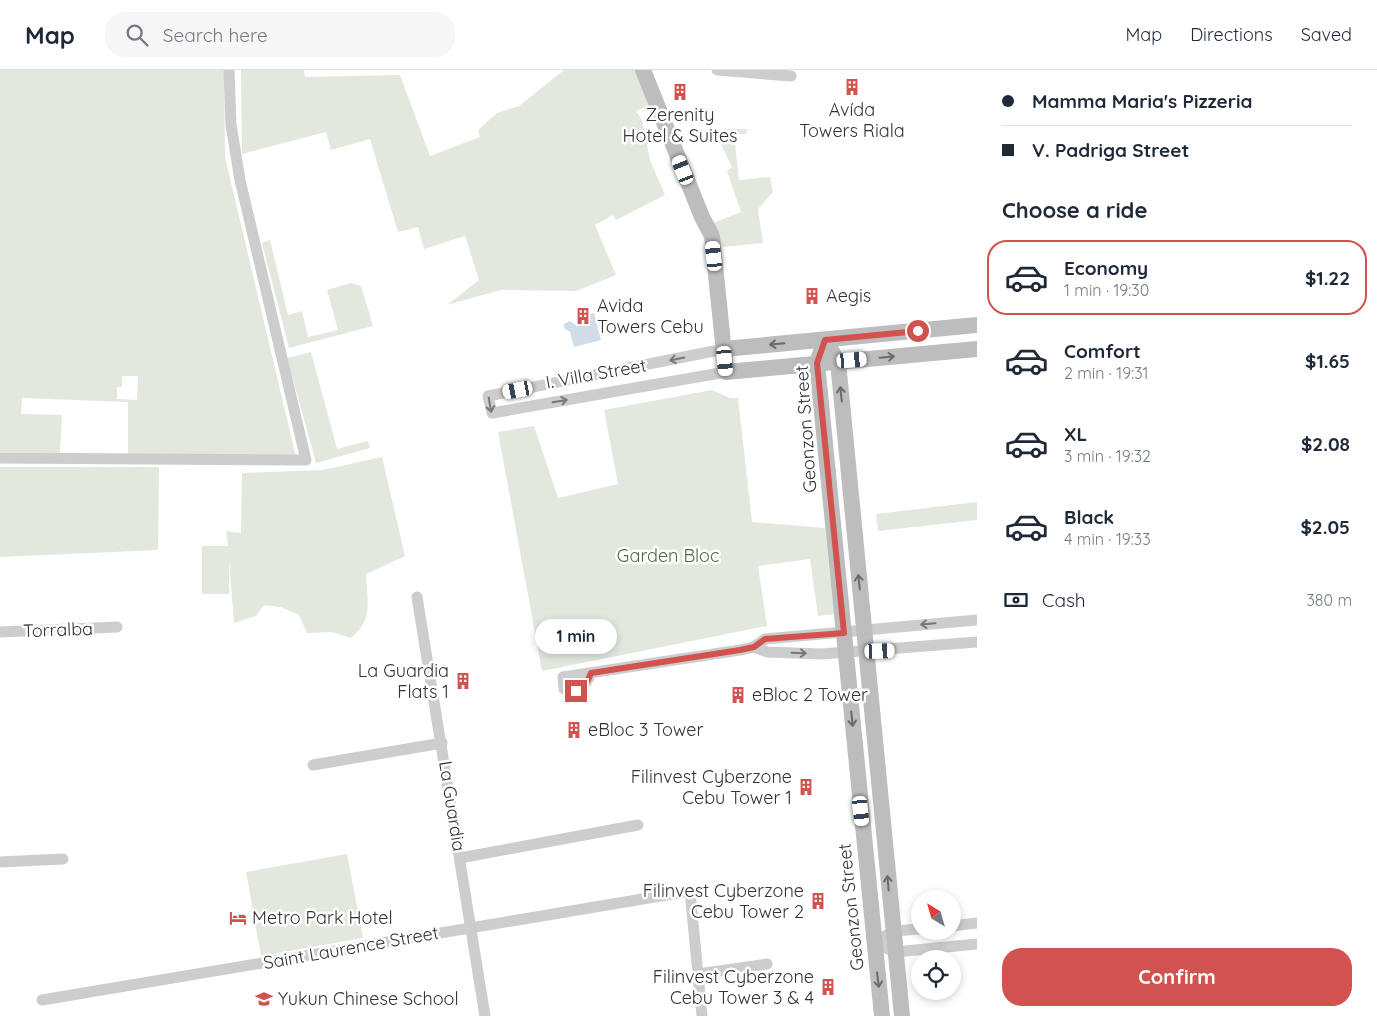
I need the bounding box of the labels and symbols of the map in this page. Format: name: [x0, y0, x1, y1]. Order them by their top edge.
building icon: Avída Towers Riala: [842, 77, 862, 97]
building icon: Zerenity Hotel & Suites: [670, 82, 690, 102]
place label: Avída Towers Riala: [799, 98, 905, 142]
place label: Zerenity Hotel & Suites: [622, 103, 738, 147]
car: [670, 153, 695, 187]
car: [704, 240, 723, 272]
place label: Aegis: [826, 284, 871, 307]
building icon: Aegis: [802, 286, 822, 306]
place label: Avida Towers Cebu: [597, 294, 704, 338]
building icon: Avida Towers Cebu: [573, 306, 593, 326]
route start: [907, 320, 929, 342]
one-way arrow: [769, 340, 785, 349]
car: [716, 345, 733, 377]
car: [836, 351, 867, 369]
street label: I. Villa Street: [544, 353, 648, 394]
one-way arrow: [878, 353, 894, 362]
one-way arrow: [669, 354, 685, 364]
street label: Geonzon Street: [790, 364, 821, 494]
car: [501, 380, 534, 400]
one-way arrow: [836, 386, 846, 402]
one-way arrow: [551, 395, 567, 405]
one-way arrow: [486, 396, 496, 412]
park label: Garden Bloc: [617, 544, 719, 567]
one-way arrow: [854, 574, 864, 590]
street label: Torralba: [23, 617, 93, 642]
callout: 1 min: [535, 618, 617, 654]
one-way arrow: [921, 620, 937, 629]
car: [864, 643, 895, 659]
one-way arrow: [791, 649, 807, 658]
place label: La Guardia Flats 1: [358, 659, 449, 703]
building icon: La Guardia Flats 1: [453, 671, 473, 691]
route end: [565, 680, 587, 702]
place label: eBloc 2 Tower: [752, 683, 868, 706]
building icon: eBloc 2 Tower: [728, 685, 748, 705]
one-way arrow: [847, 710, 857, 726]
place label: eBloc 3 Tower: [588, 718, 704, 741]
building icon: eBloc 3 Tower: [564, 720, 584, 740]
street label: La Guardia: [434, 759, 471, 853]
place label: Filinvest Cyberzone Cebu Tower 1: [631, 765, 792, 809]
building icon: Filinvest Cyberzone Cebu Tower 1: [796, 777, 816, 797]
car: [851, 795, 870, 827]
street label: Geonzon Street: [832, 842, 869, 972]
one-way arrow: [883, 875, 893, 891]
place label: Filinvest Cyberzone Cebu Tower 2: [643, 879, 804, 923]
north arrow: [911, 890, 961, 940]
building icon: Filinvest Cyberzone Cebu Tower 2: [808, 891, 828, 911]
place label: Metro Park Hotel: [252, 906, 393, 929]
hotel icon: Metro Park Hotel: [228, 908, 248, 928]
street label: Saint Laurence Street: [261, 921, 440, 974]
place label: Filinvest Cyberzone Cebu Tower 3 & 4: [653, 965, 814, 1009]
one-way arrow: [873, 971, 883, 987]
building icon: Filinvest Cyberzone Cebu Tower 3 & 4: [818, 977, 838, 997]
place label: Yukun Chinese School: [278, 987, 459, 1010]
school or university icon: Yukun Chinese School: [254, 989, 274, 1009]

